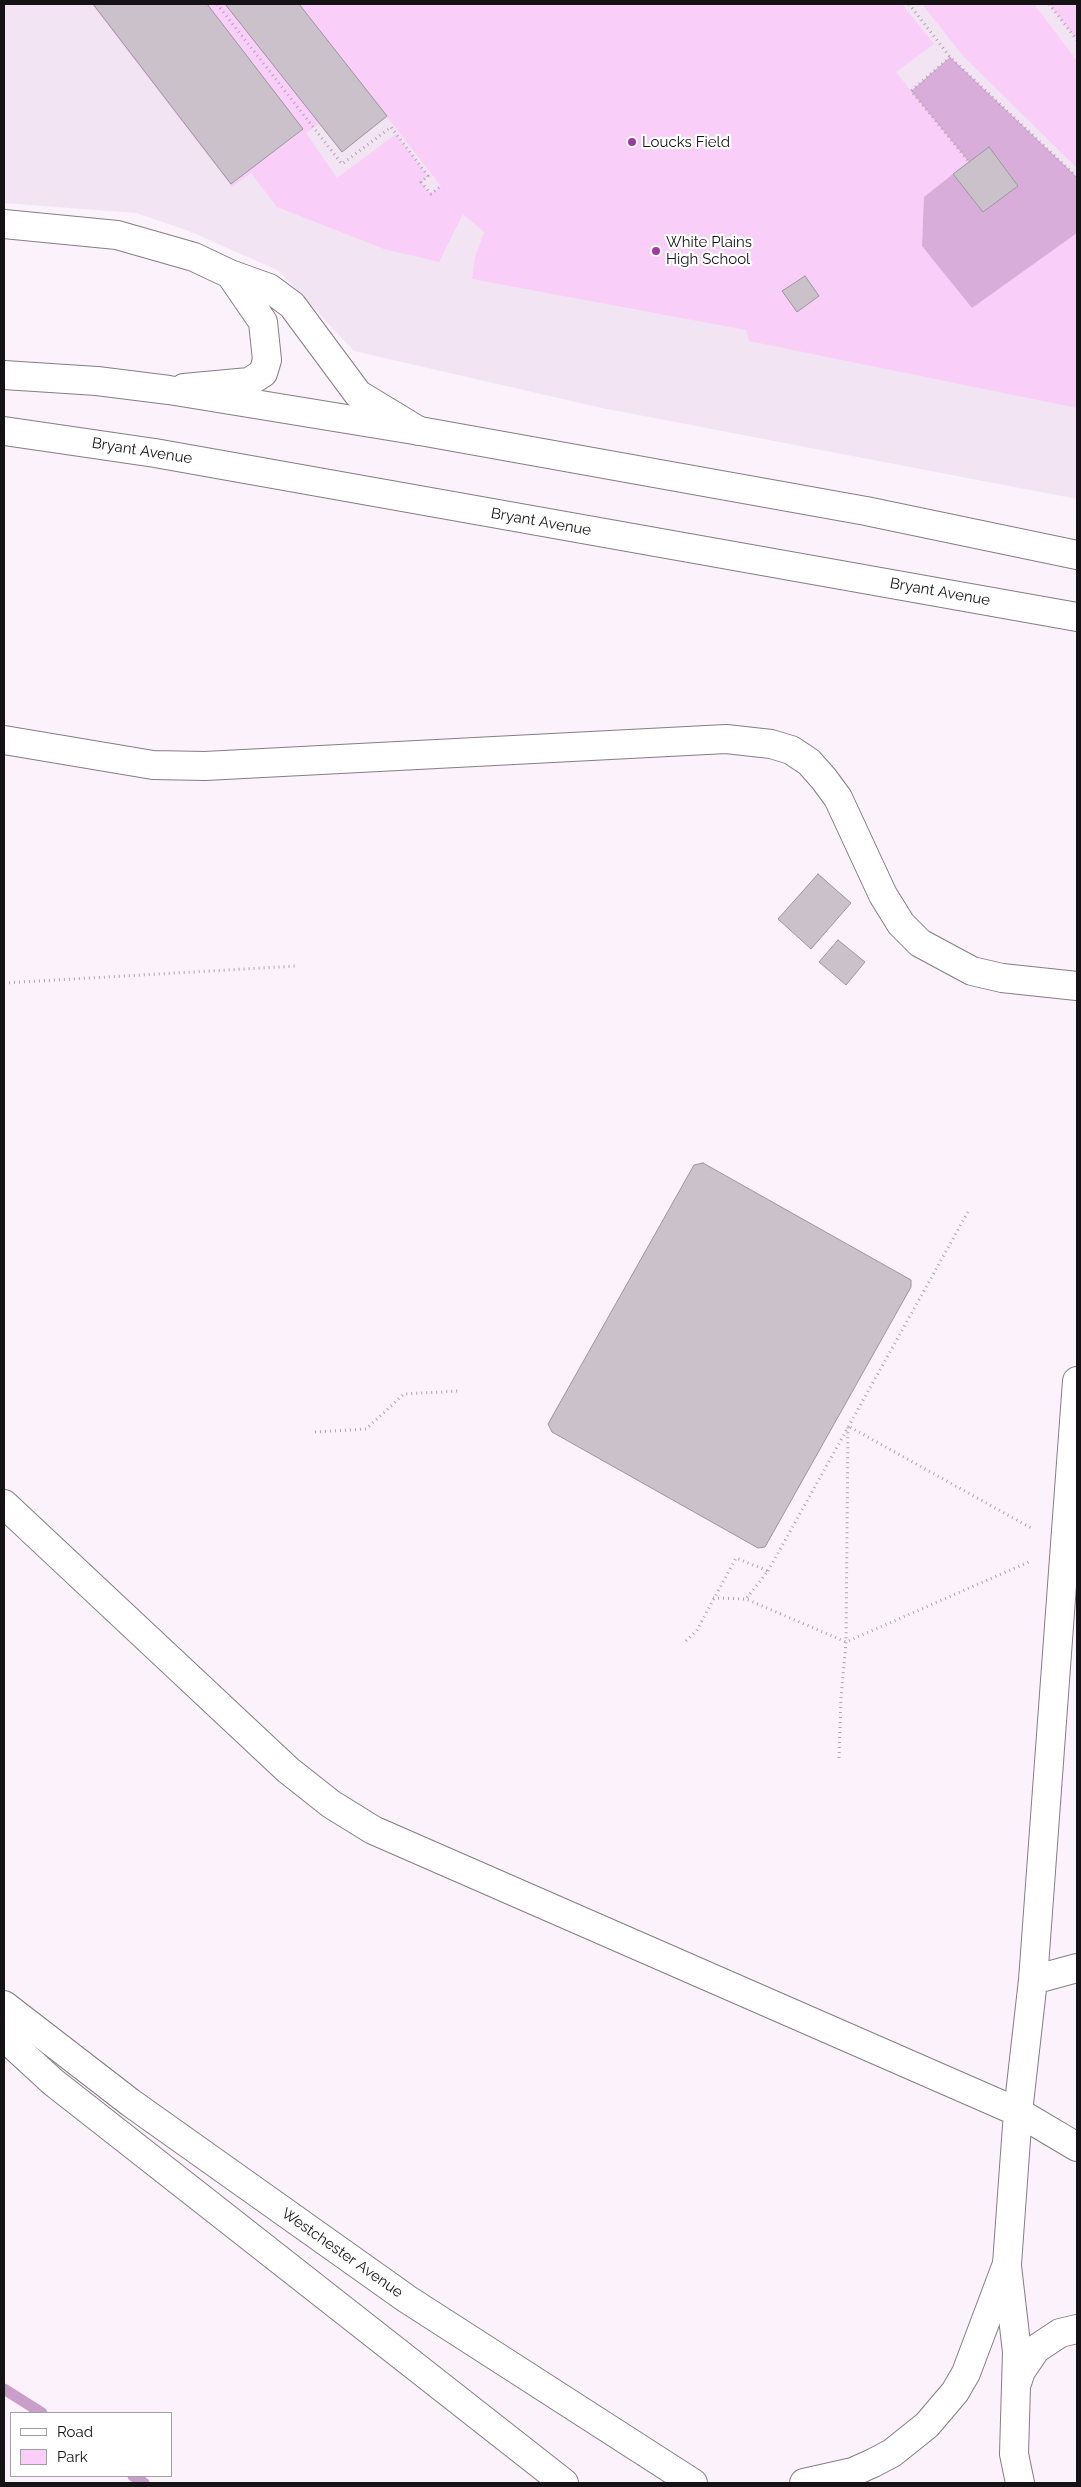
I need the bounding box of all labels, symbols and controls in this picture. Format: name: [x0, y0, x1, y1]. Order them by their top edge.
place label: Loucks Field: [642, 133, 730, 151]
marker: Loucks Field: [626, 136, 638, 148]
place label: White Plains High School: [666, 233, 752, 268]
marker: White Plains High School: [650, 245, 662, 257]
street label: Bryant Avenue: [90, 434, 194, 468]
street label: Bryant Avenue: [489, 504, 593, 540]
street label: Bryant Avenue: [888, 574, 992, 610]
street label: Westchester Avenue: [278, 2204, 406, 2302]
legend: [10, 2412, 172, 2477]
text: Road: [57, 2423, 93, 2441]
text: Park: [57, 2448, 88, 2466]

